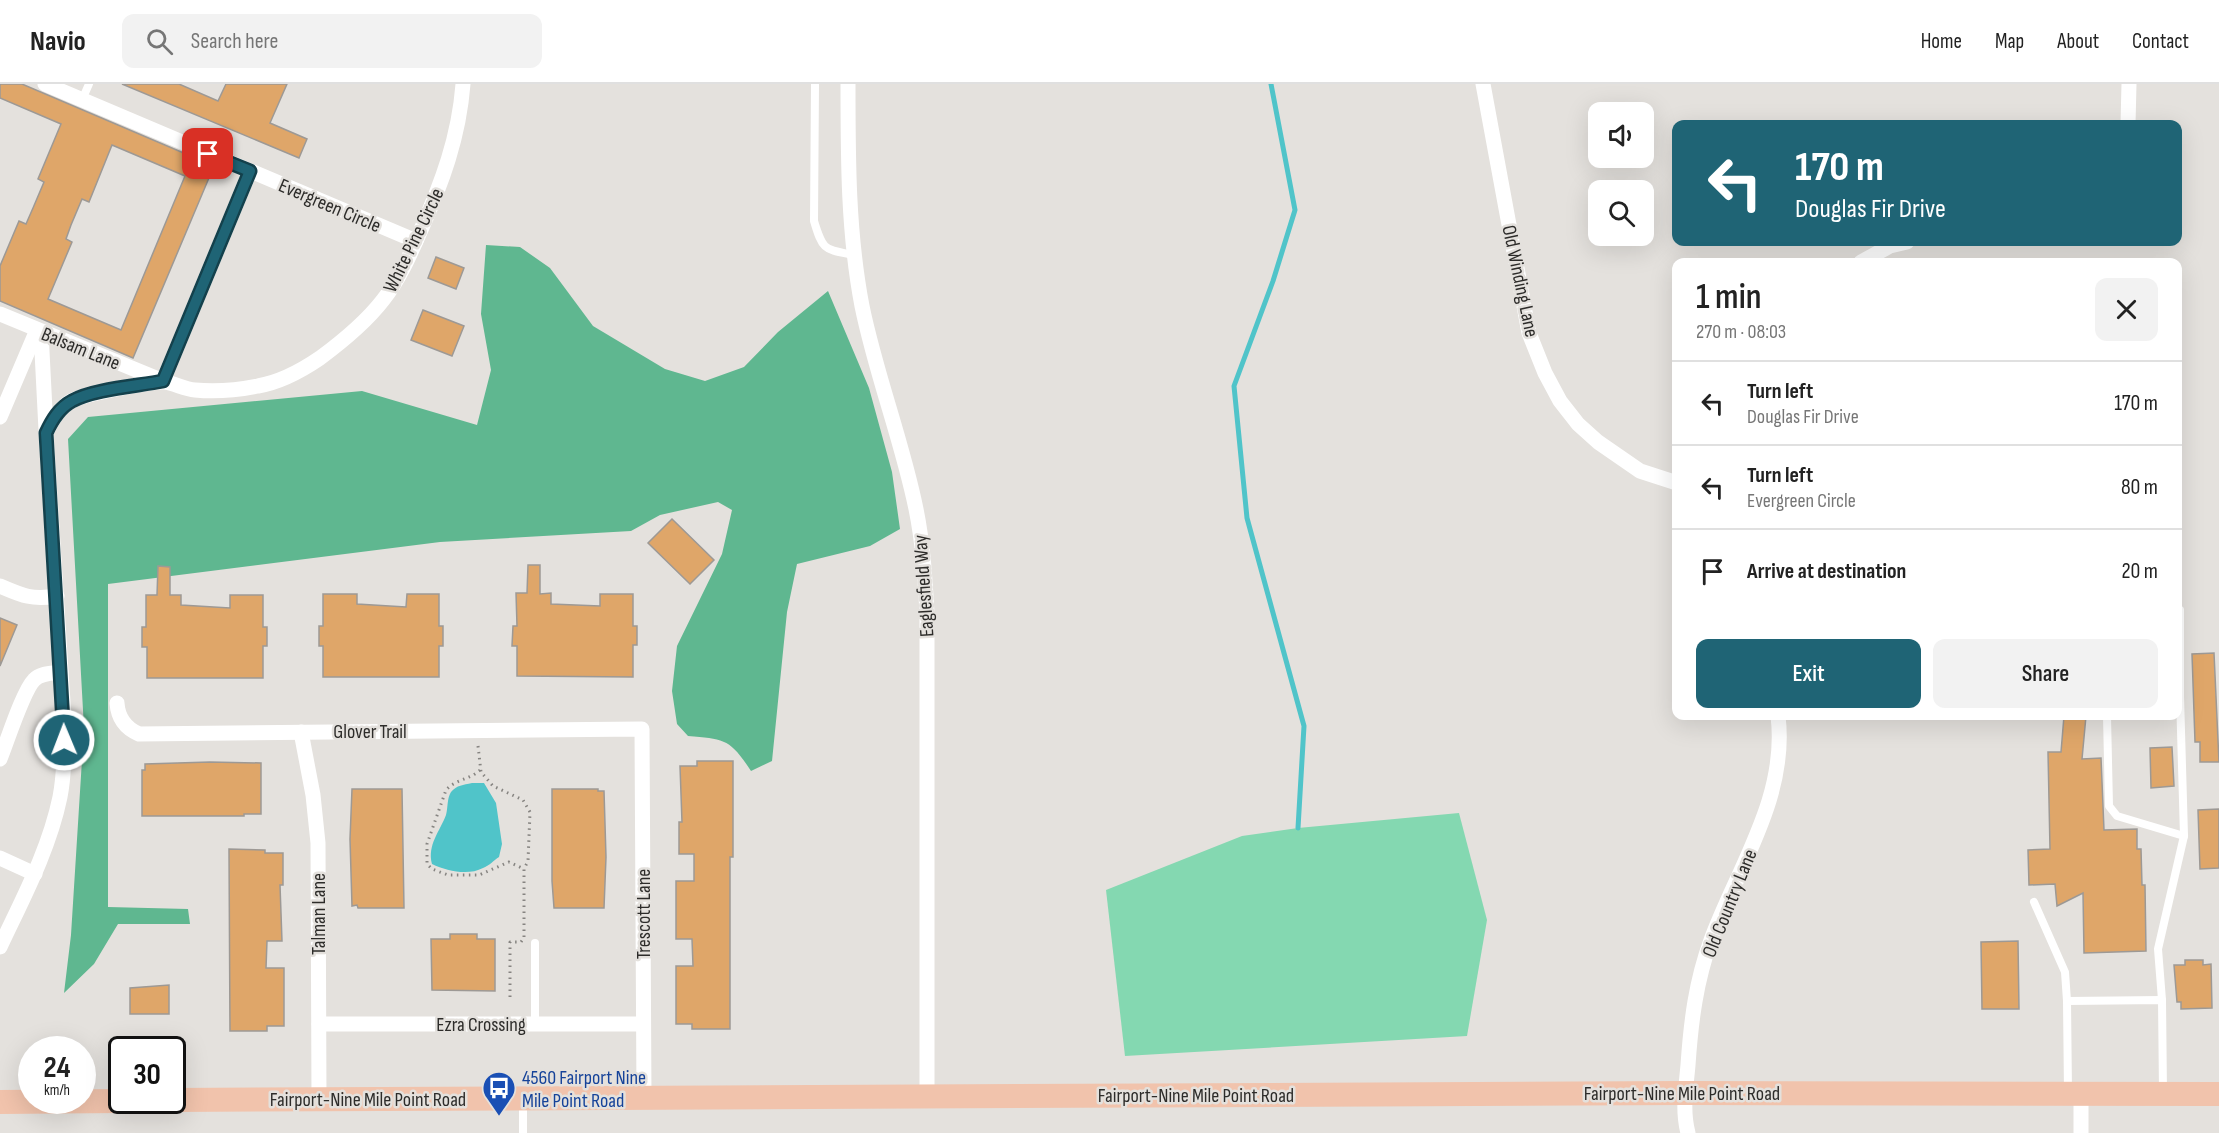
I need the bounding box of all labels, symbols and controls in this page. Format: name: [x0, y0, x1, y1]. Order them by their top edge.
search box: [122, 14, 542, 68]
text: Navio: [30, 25, 86, 58]
icon: search: [143, 25, 176, 58]
text: Search here: [191, 28, 278, 55]
text: Home: [1921, 29, 1962, 54]
text: Map: [1995, 29, 2024, 54]
text: About: [2057, 29, 2099, 54]
text: Contact: [2132, 29, 2189, 54]
map controls: [1588, 102, 1654, 246]
button: sound: [1588, 102, 1654, 168]
pin: [182, 128, 233, 179]
icon: arrive: [191, 137, 224, 170]
text: 170 m: [1795, 142, 1884, 193]
icon: left: [1696, 144, 1774, 222]
street label: Evergreen Circle: [275, 174, 384, 238]
button: search: [1588, 180, 1654, 246]
street label: White Pine Circle: [378, 184, 449, 296]
text: Douglas Fir Drive: [1795, 193, 1946, 225]
street label: Old Winding Lane: [1496, 223, 1544, 339]
text: 1 min: [1696, 276, 1761, 319]
button: close: [2095, 278, 2158, 341]
text: 270 m · 08:03: [1696, 320, 1786, 344]
street label: Balsam Lane: [38, 322, 124, 376]
text: Turn left: [1747, 378, 1813, 405]
icon: left: [1696, 387, 1729, 420]
text: 170 m: [2114, 390, 2158, 417]
text: Douglas Fir Drive: [1747, 405, 1859, 429]
text: Turn left: [1747, 462, 1813, 489]
icon: left: [1696, 471, 1729, 504]
text: 80 m: [2121, 474, 2158, 501]
text: Evergreen Circle: [1747, 489, 1856, 513]
street label: Eaglesfield Way: [908, 534, 940, 638]
icon: arrive: [1696, 555, 1729, 588]
text: Arrive at destination: [1747, 558, 1906, 585]
text: 20 m: [2122, 558, 2158, 585]
button: Exit: [1696, 639, 1921, 708]
button: Share: [1933, 639, 2158, 708]
position arrow: [32, 708, 96, 772]
street label: Glover Trail: [333, 720, 407, 744]
street label: Old Country Lane: [1697, 846, 1763, 961]
street label: Trescott Lane: [632, 869, 656, 959]
street label: Talman Lane: [307, 873, 331, 955]
street label: Ezra Crossing: [436, 1013, 526, 1037]
speed limit sign: 30: [108, 1036, 186, 1114]
text: 24: [44, 1050, 70, 1086]
place label: 4560 Fairport Nine Mile Point Road: [522, 1066, 646, 1113]
bus stop icon: 4560 Fairport Nine Mile Point Road: [481, 1070, 517, 1117]
text: km/h: [44, 1081, 70, 1100]
street label: Fairport-Nine Mile Point Road: [1584, 1082, 1780, 1106]
street label: Fairport-Nine Mile Point Road: [1098, 1084, 1294, 1108]
street label: Fairport-Nine Mile Point Road: [270, 1088, 466, 1112]

